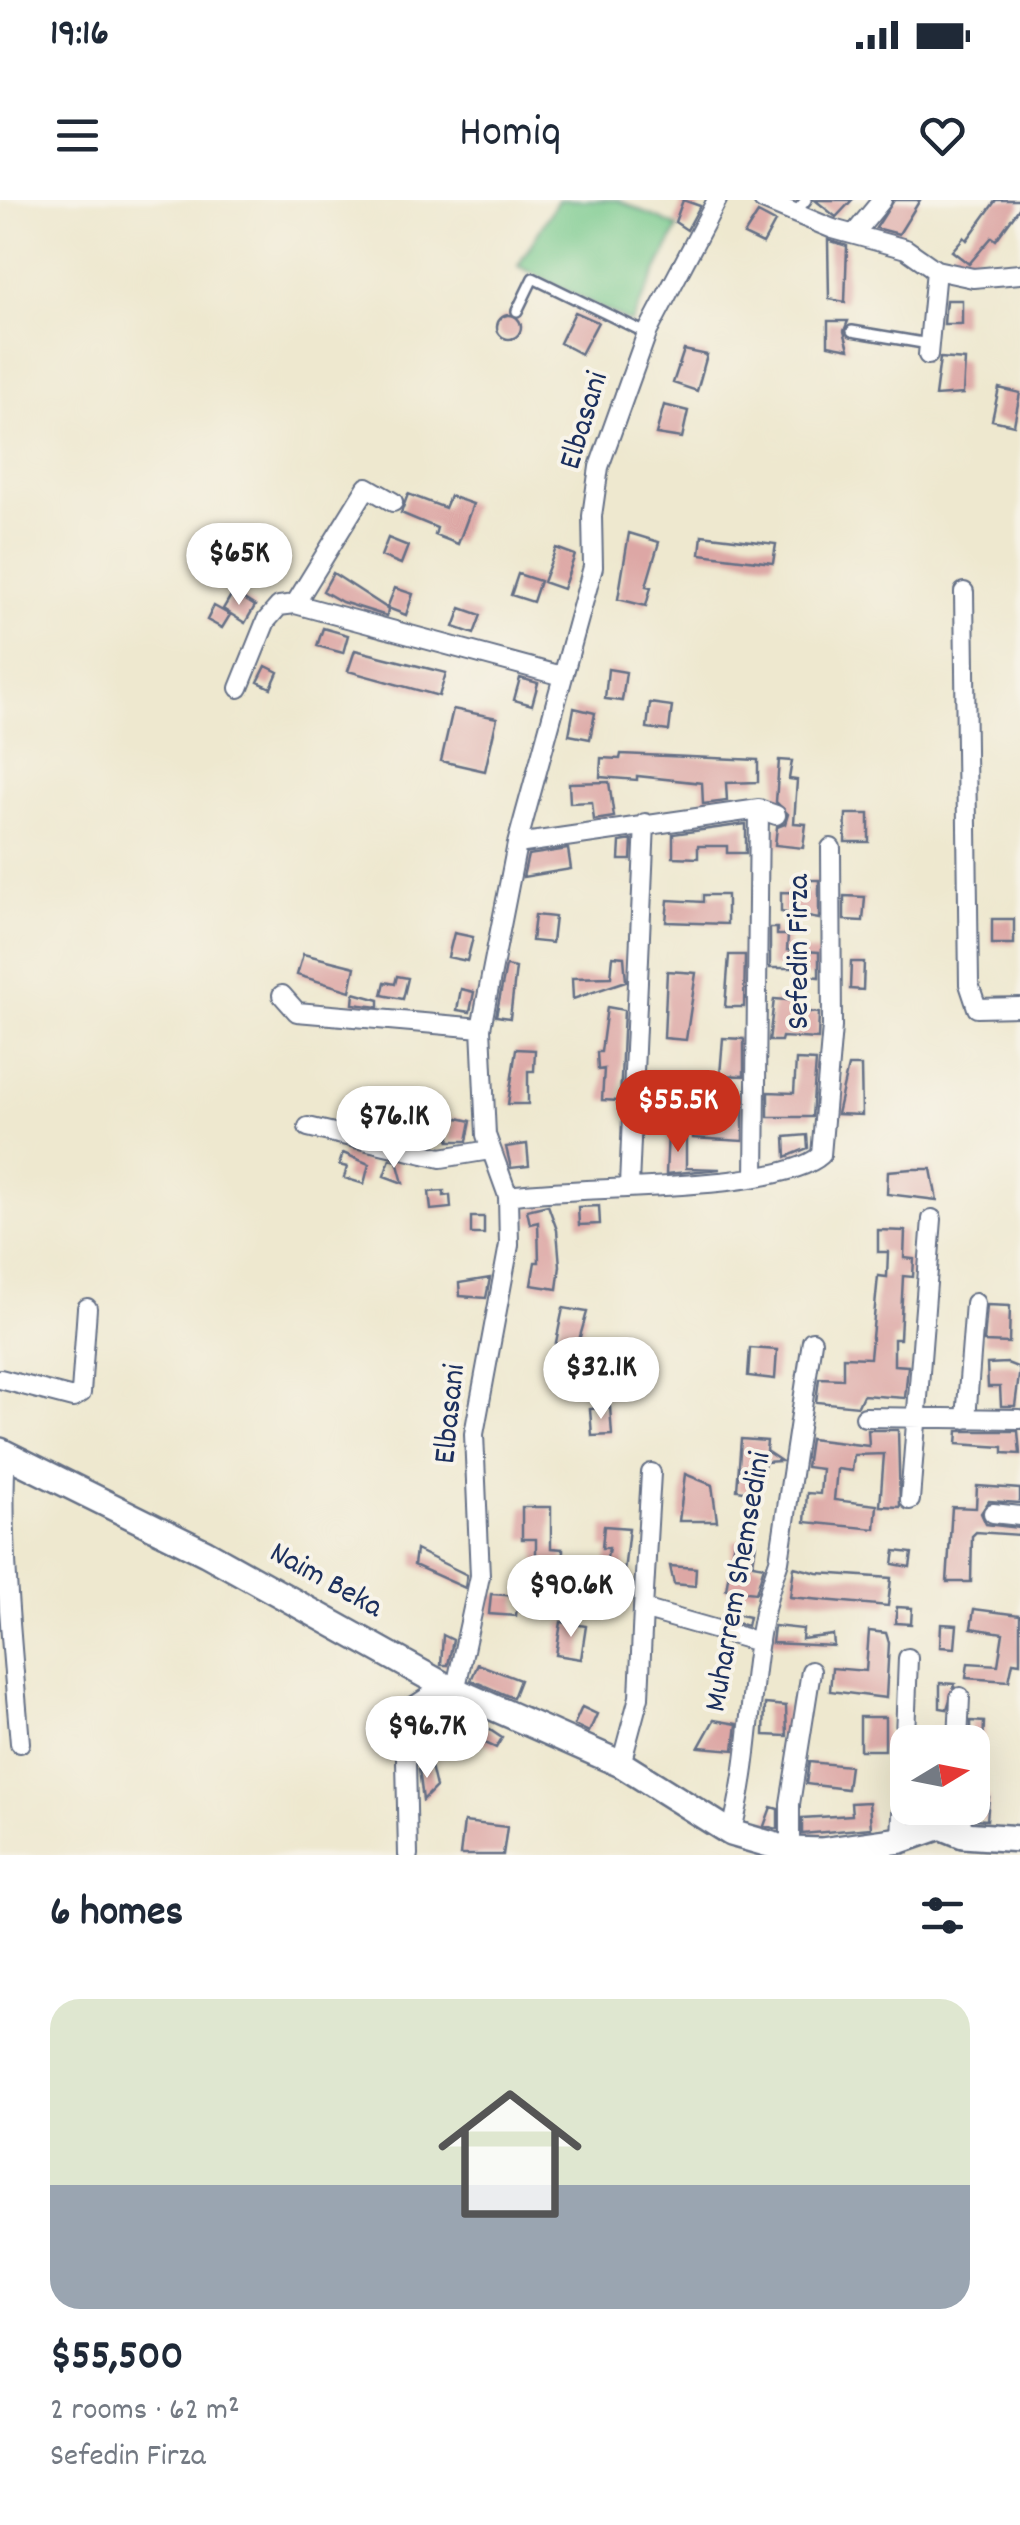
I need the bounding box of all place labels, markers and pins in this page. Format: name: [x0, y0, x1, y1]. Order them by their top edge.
pin: $65K: [180, 523, 298, 608]
pin: $55.5K: [597, 1070, 759, 1155]
pin: $76.1K: [313, 1086, 475, 1171]
pin: $32.1K: [520, 1337, 682, 1422]
pin: $90.6K: [490, 1555, 652, 1640]
pin: $96.7K: [346, 1696, 508, 1781]

